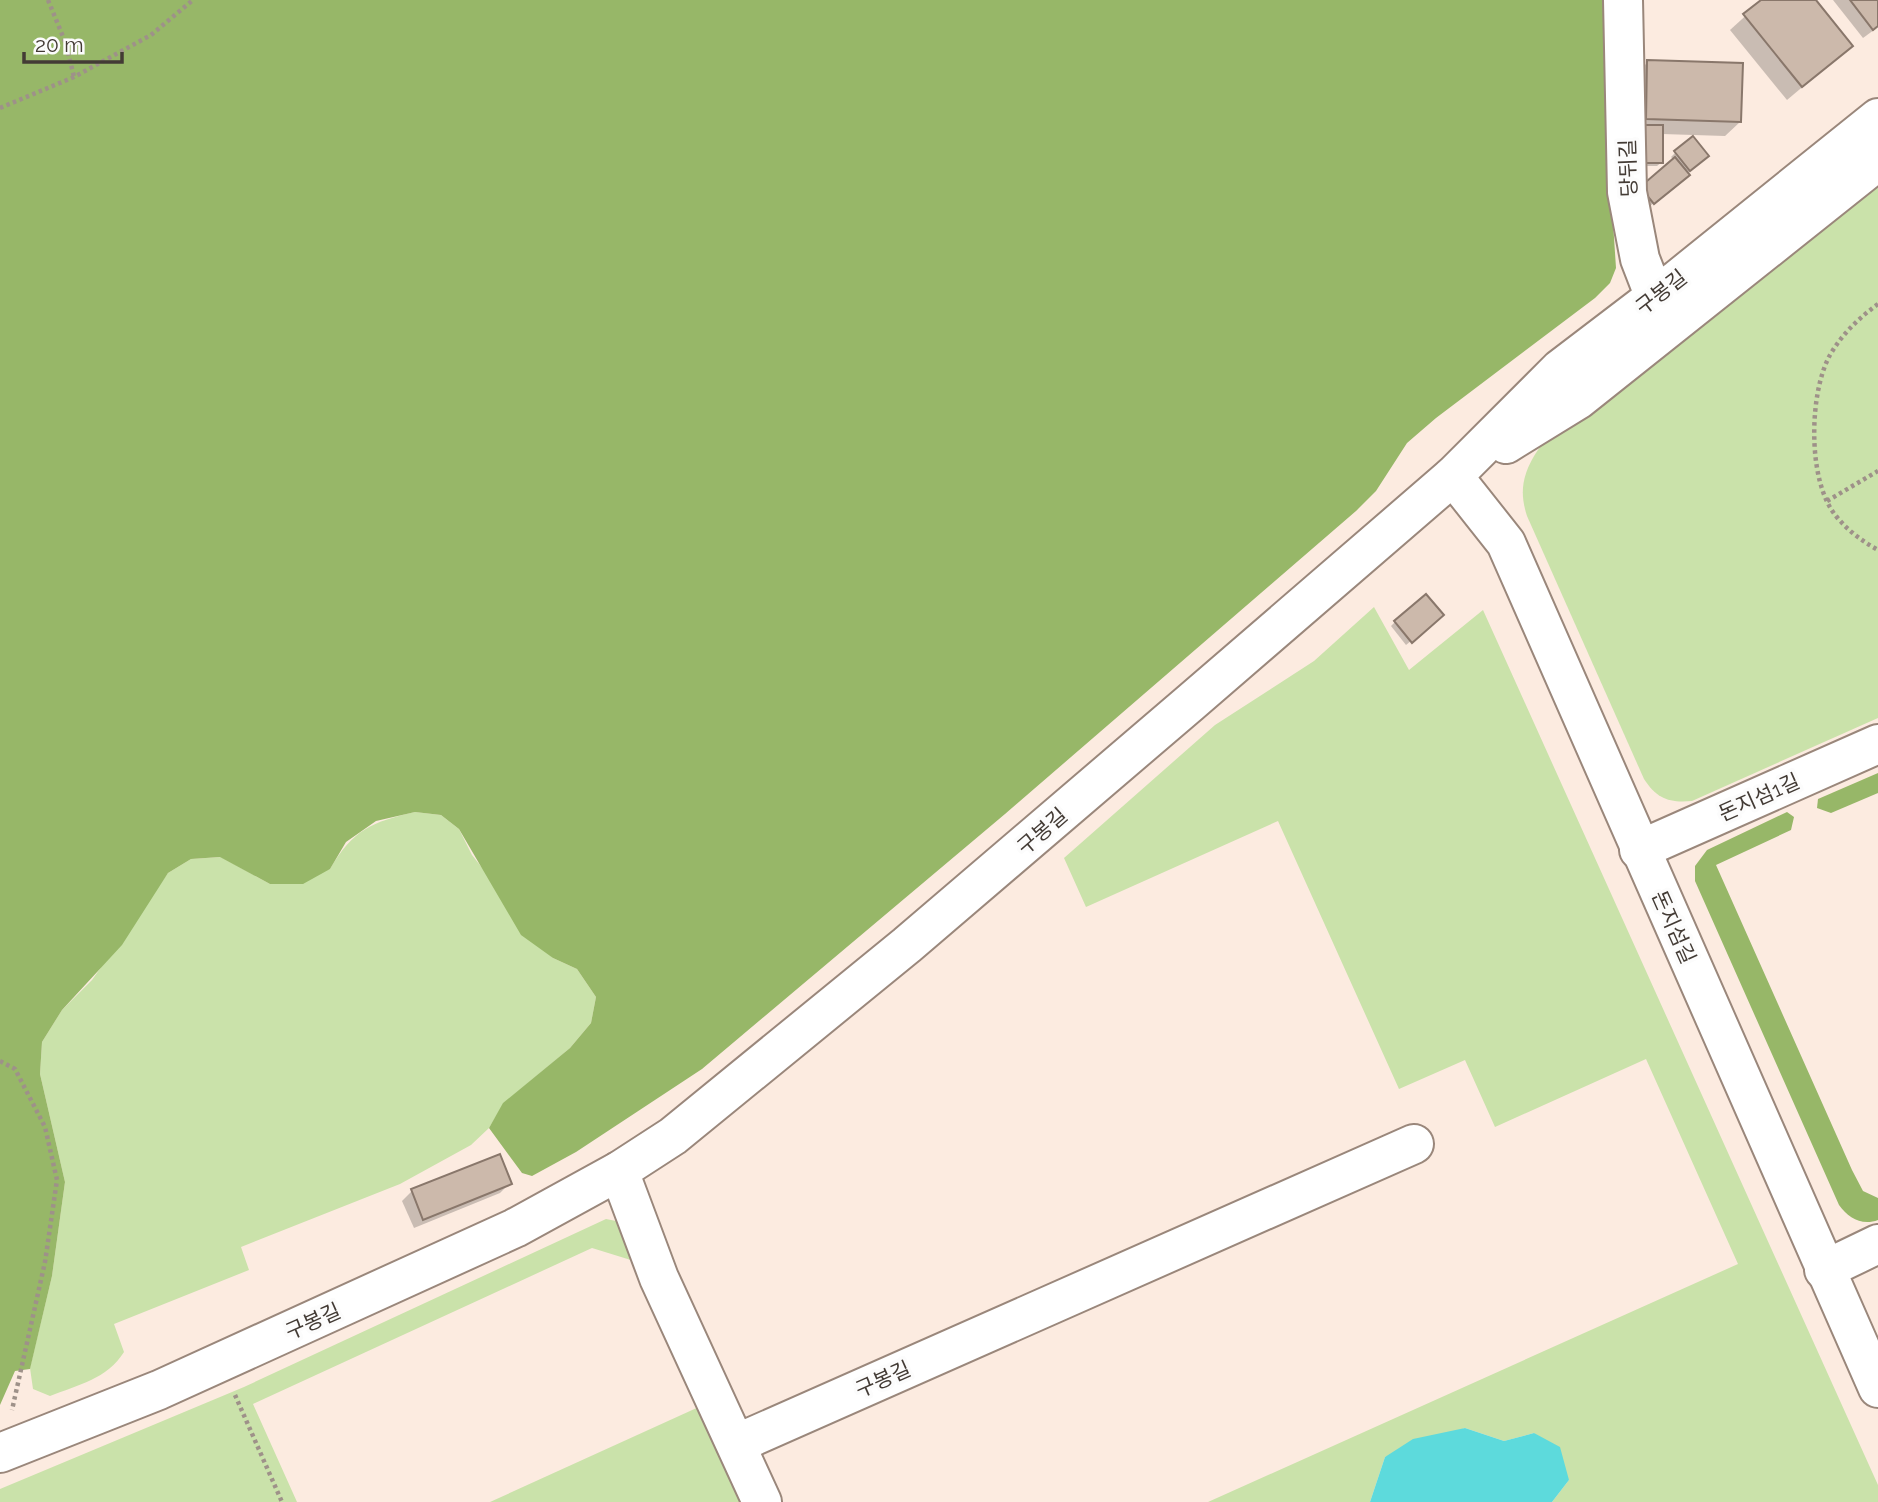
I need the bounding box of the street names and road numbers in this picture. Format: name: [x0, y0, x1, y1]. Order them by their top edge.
street label: 당뒤길: [1614, 139, 1642, 197]
street label: 구봉길: [1630, 264, 1692, 320]
street label: 돈지섬1길: [1715, 768, 1803, 826]
street label: 구봉길: [1012, 803, 1072, 859]
street label: 돈지섬길: [1647, 887, 1701, 967]
street label: 구봉길: [281, 1298, 345, 1344]
street label: 구봉길: [851, 1356, 915, 1402]

